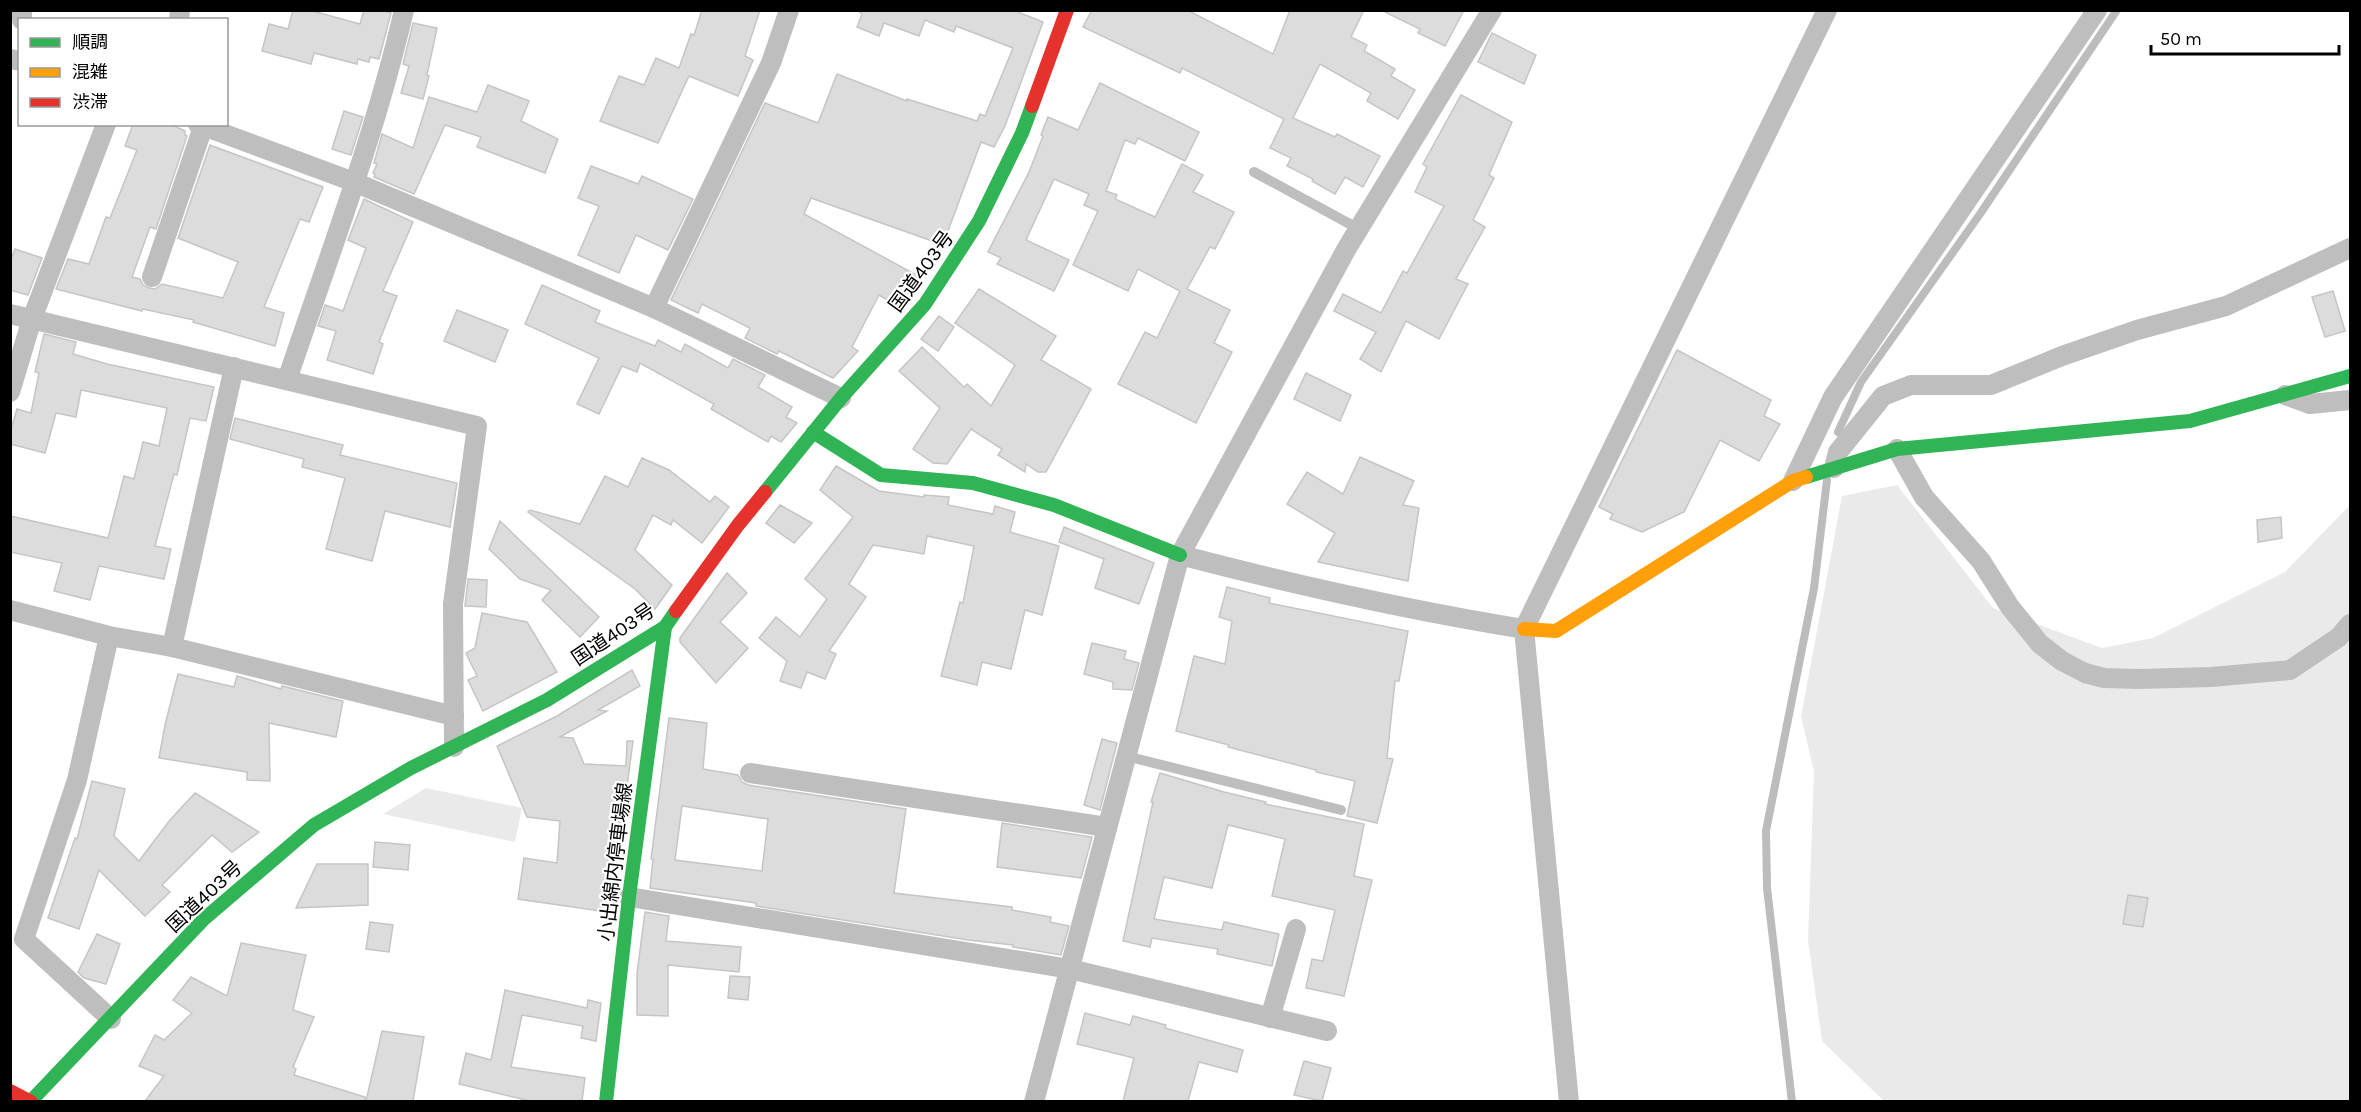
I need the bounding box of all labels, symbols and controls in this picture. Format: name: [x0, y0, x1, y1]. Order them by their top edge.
legend: [18, 18, 228, 126]
scale bar: [2151, 18, 2338, 56]
text: 50 m: [2160, 28, 2202, 50]
text: 順調: [72, 31, 108, 53]
text: 混雑: [72, 61, 108, 83]
text: 渋滞: [72, 91, 108, 113]
street label: 国道403号: [884, 226, 959, 316]
street label: 国道403号: [568, 598, 659, 670]
street label: 小出綿内停車場線: [594, 781, 637, 943]
street label: 国道403号: [162, 856, 247, 937]

